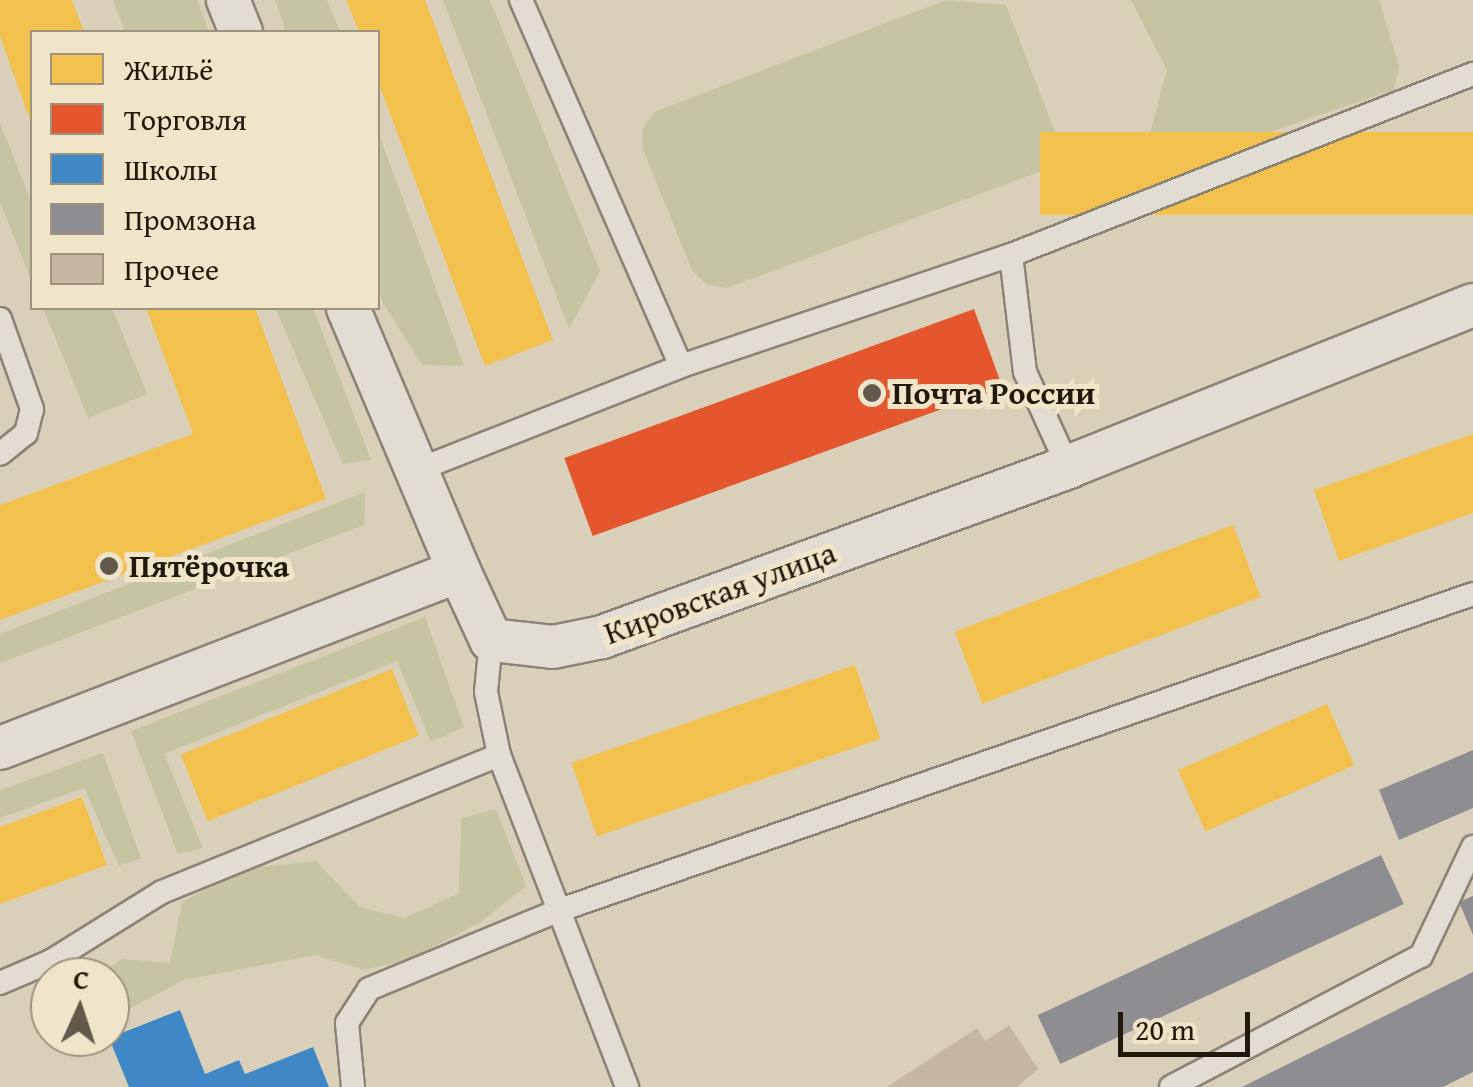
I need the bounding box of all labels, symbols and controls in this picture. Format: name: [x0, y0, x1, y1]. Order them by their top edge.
legend: [30, 30, 380, 310]
text: Жильё: [124, 47, 213, 91]
text: Торговля: [124, 97, 247, 141]
text: Школы: [124, 147, 218, 191]
text: Промзона: [124, 197, 256, 241]
text: Прочее: [124, 247, 219, 291]
place label: Почта России: [892, 374, 1095, 412]
marker: Почта России: [861, 382, 883, 404]
street label: Кировская улица: [599, 533, 841, 653]
place label: Пятёрочка: [129, 547, 289, 585]
marker: Пятёрочка: [98, 555, 120, 577]
north arrow: [30, 957, 130, 1057]
text: С: [73, 958, 90, 999]
scale bar: [1123, 992, 1256, 1054]
text: 20 m: [1135, 1007, 1195, 1051]

